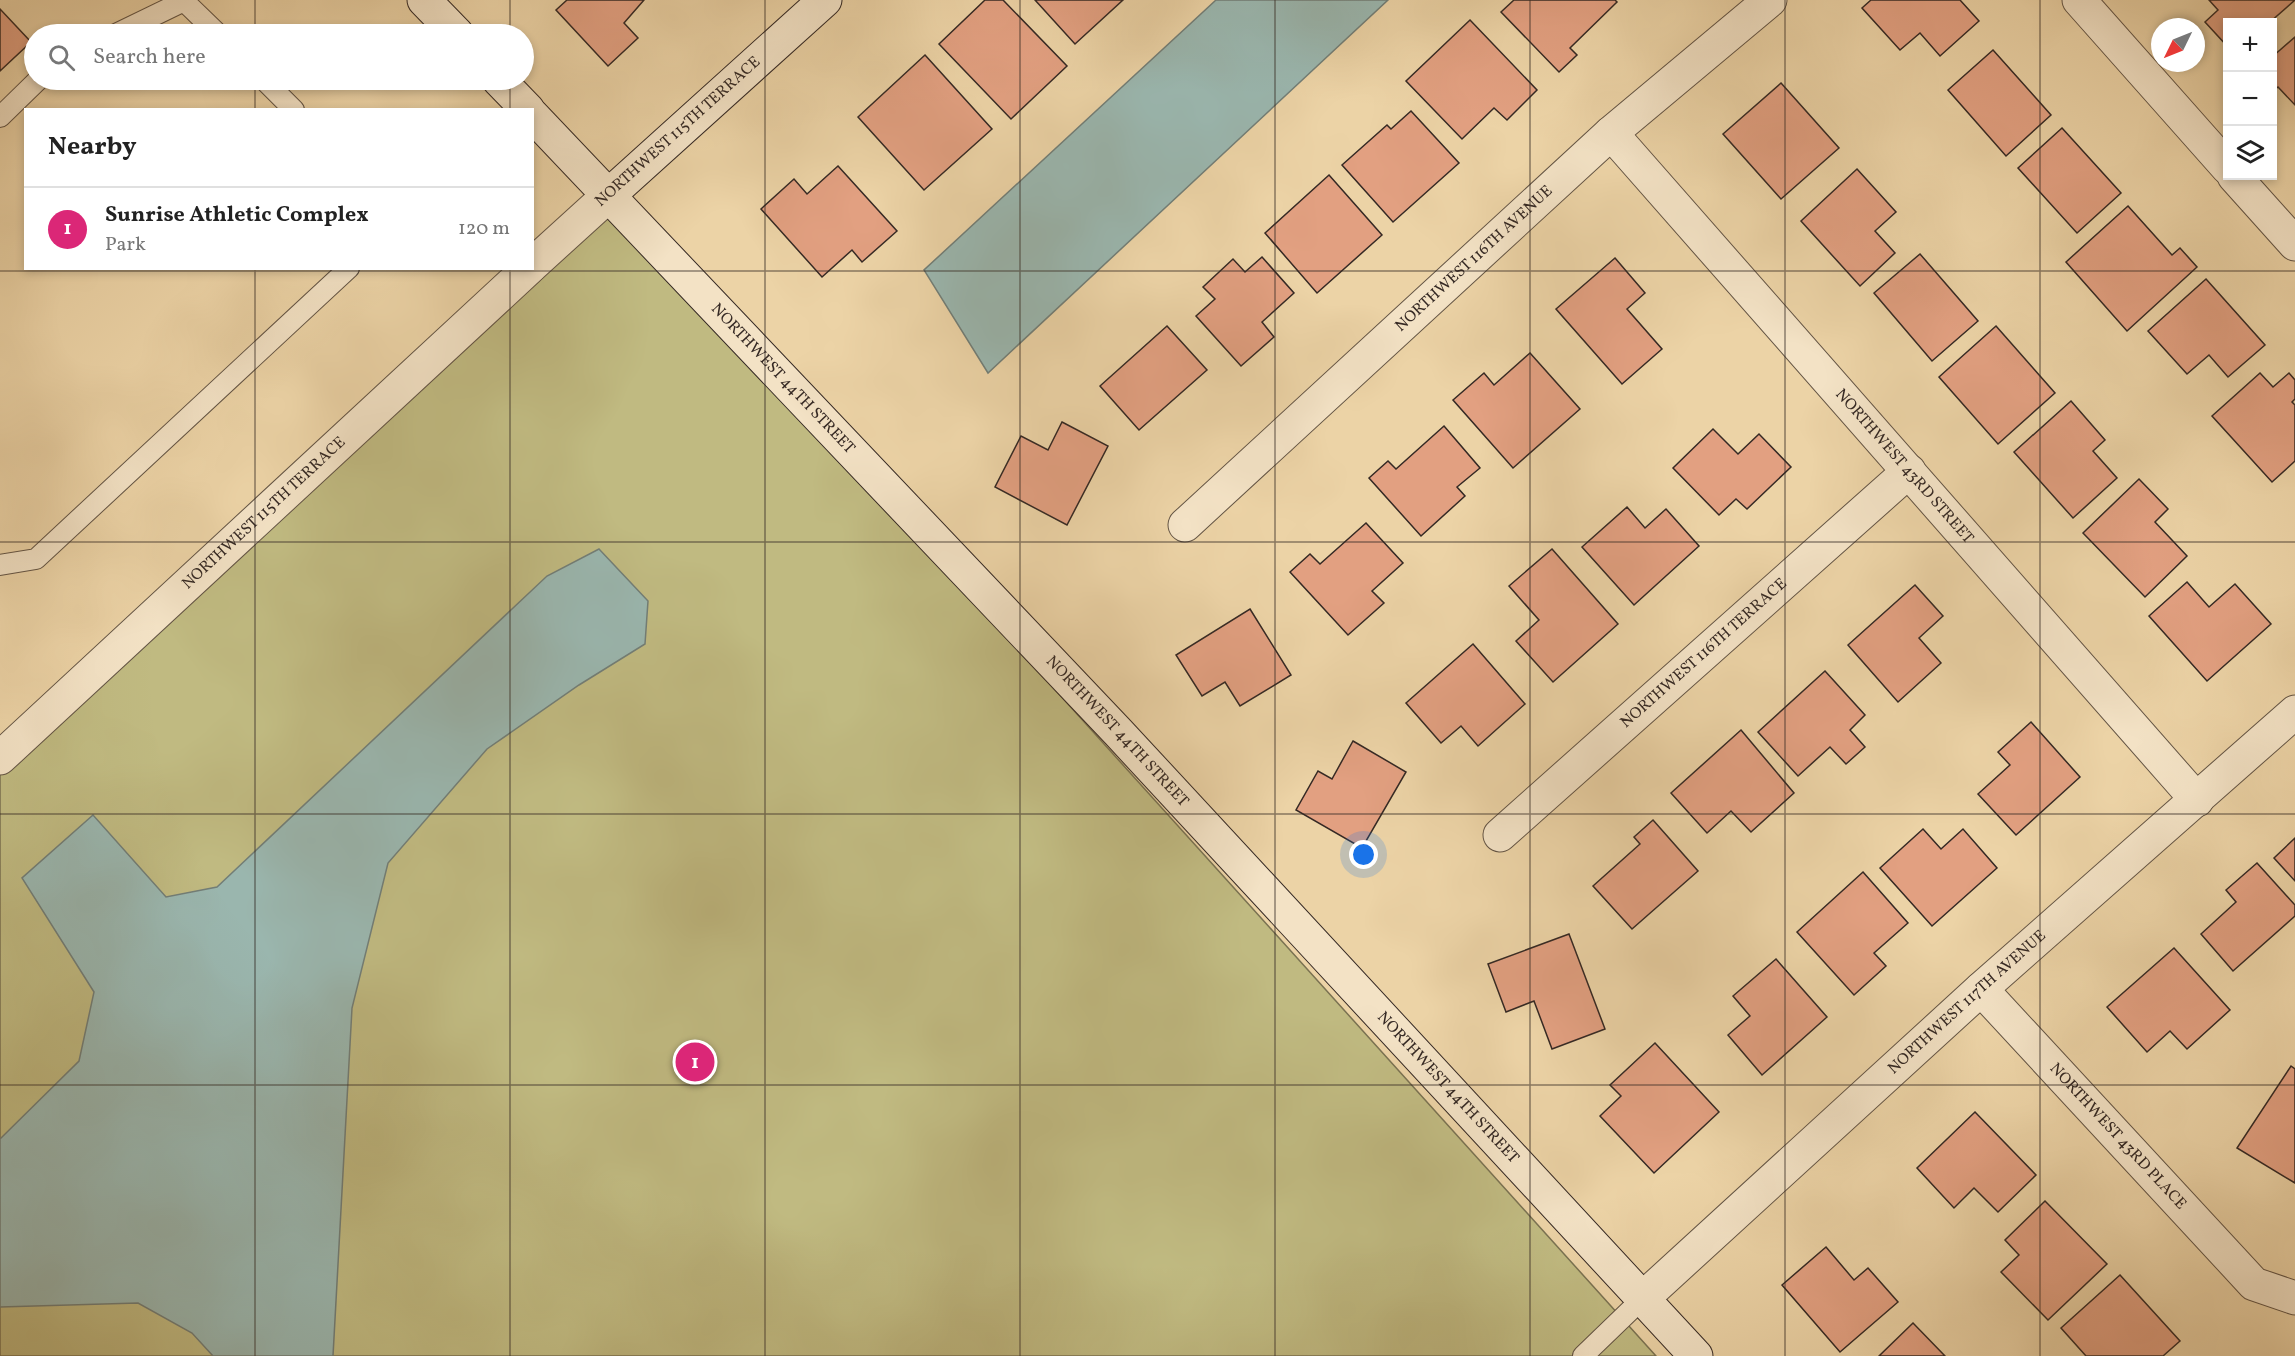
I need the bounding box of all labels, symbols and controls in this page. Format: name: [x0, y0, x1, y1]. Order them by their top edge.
north arrow: [2151, 18, 2205, 72]
map controls: [2223, 18, 2277, 180]
button: +: [2223, 18, 2277, 72]
search box: [24, 24, 534, 90]
icon: search: [45, 41, 78, 74]
text: Search here: [93, 42, 206, 73]
street label: NORTHWEST 115TH TERRACE: [591, 52, 765, 212]
button: −: [2223, 72, 2277, 126]
button: layers: [2223, 126, 2277, 180]
text: Nearby: [48, 129, 137, 165]
street label: NORTHWEST 116TH AVENUE: [1391, 181, 1558, 337]
text: Sunrise Athletic Complex: [105, 200, 369, 231]
text: 1: [63, 215, 72, 243]
text: 120 m: [458, 215, 510, 243]
text: Park: [105, 231, 146, 259]
street label: NORTHWEST 44TH STREET: [706, 299, 860, 459]
street label: NORTHWEST 43RD STREET: [1830, 384, 1978, 549]
street label: NORTHWEST 115TH TERRACE: [177, 432, 351, 595]
street label: NORTHWEST 116TH TERRACE: [1616, 573, 1792, 734]
street label: NORTHWEST 44TH STREET: [1040, 651, 1193, 812]
your location: [1349, 840, 1378, 869]
street label: NORTHWEST 117TH AVENUE: [1883, 925, 2051, 1080]
street label: NORTHWEST 44TH STREET: [1372, 1007, 1524, 1169]
pin: 1: [676, 1040, 714, 1084]
street label: NORTHWEST 43RD PLACE: [2044, 1058, 2191, 1215]

